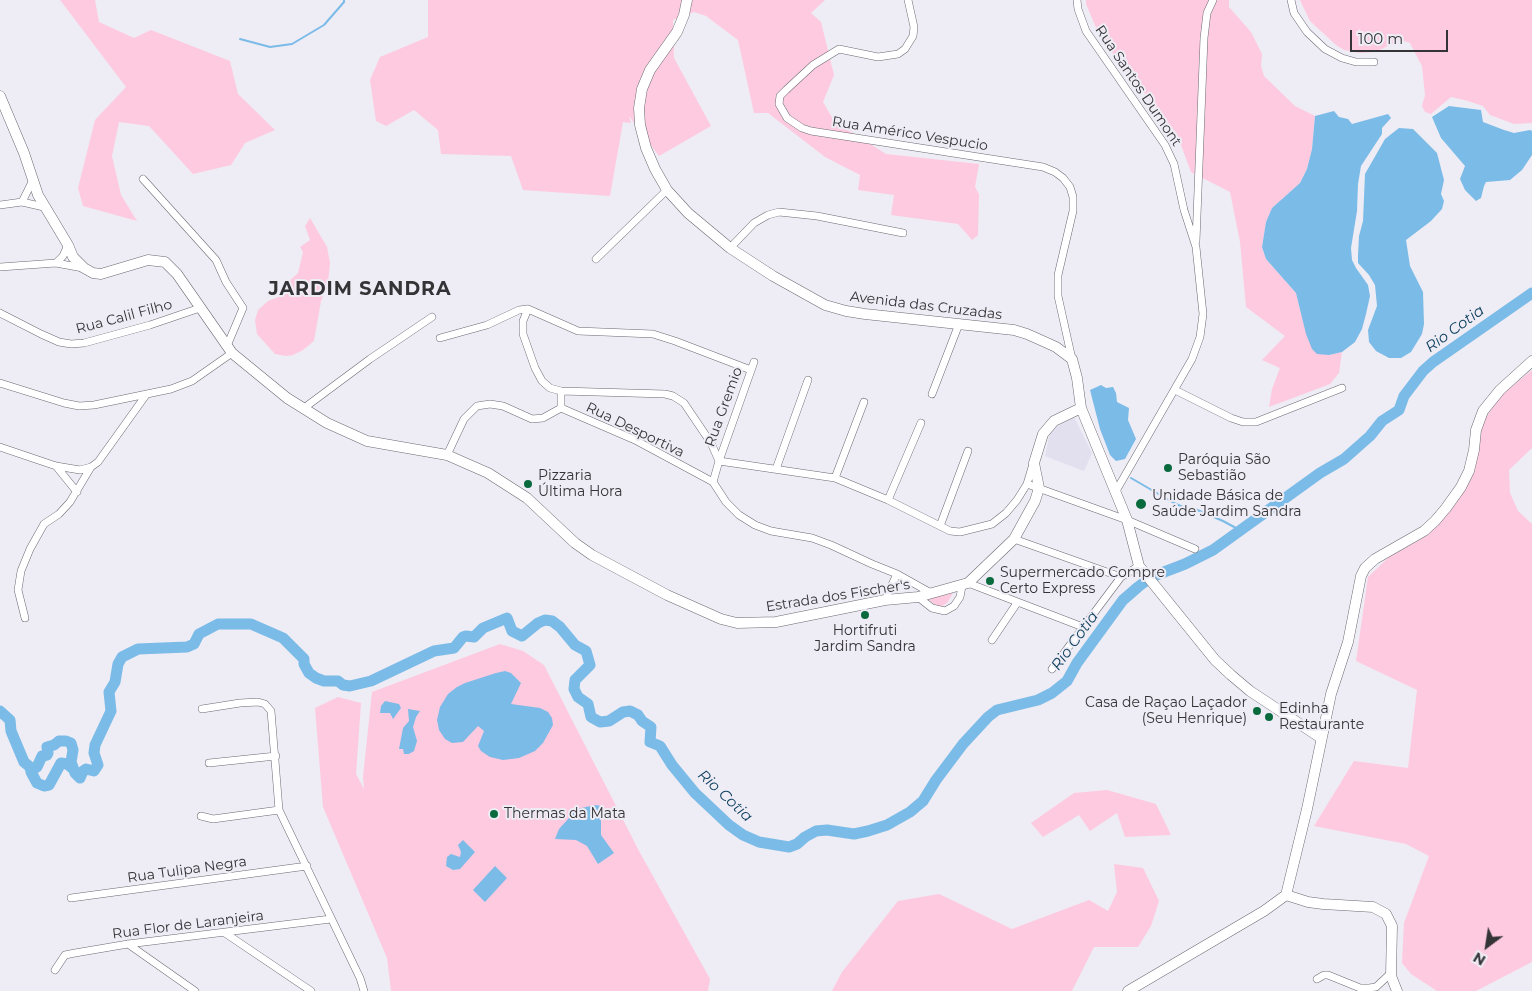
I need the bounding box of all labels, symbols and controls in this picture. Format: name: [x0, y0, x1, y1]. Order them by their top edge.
scale bar: [1352, 20, 1450, 52]
street label: Rua Santos Dumont: [1091, 22, 1185, 150]
text: 100 m: [1358, 29, 1403, 48]
street label: Rua Américo Vespucio: [831, 113, 989, 155]
district label: JARDIM SANDRA: [267, 278, 453, 300]
street label: Avenida das Cruzadas: [849, 288, 1003, 324]
street label: Rua Calil Filho: [74, 296, 174, 338]
water label: Rio Cotia: [1422, 302, 1488, 356]
street label: Rua Gremio: [702, 365, 746, 449]
street label: Rua Desportiva: [583, 399, 687, 461]
place label: Paróquia São Sebastião: [1178, 452, 1271, 484]
marker: Paróquia São Sebastião: [1162, 462, 1174, 474]
place label: Pizzaria Última Hora: [538, 468, 622, 501]
marker: Pizzaria Última Hora: [522, 478, 534, 490]
place label: Unidade Básica de Saúde Jardim Sandra: [1152, 488, 1302, 520]
marker: Unidade Básica de Saúde Jardim Sandra: [1134, 497, 1148, 511]
place label: Supermercado Compre Certo Express: [1000, 565, 1165, 598]
marker: Supermercado Compre Certo Express: [984, 575, 996, 587]
street label: Estrada dos Fischer's: [765, 576, 911, 616]
water label: Rio Cotia: [1048, 608, 1102, 674]
marker: Hortifruti Jardim Sandra: [859, 609, 871, 621]
place label: Hortifruti Jardim Sandra: [814, 623, 916, 656]
place label: Casa de Raçao Laçador (Seu Henrique): [1085, 695, 1247, 728]
place label: Edinha Restaurante: [1279, 701, 1364, 734]
marker: Casa de Raçao Laçador (Seu Henrique): [1251, 705, 1263, 717]
marker: Edinha Restaurante: [1263, 711, 1275, 723]
water label: Rio Cotia: [694, 766, 756, 826]
place label: Thermas da Mata: [504, 806, 626, 822]
marker: Thermas da Mata: [488, 808, 500, 820]
street label: Rua Tulipa Negra: [126, 853, 248, 887]
street label: Rua Flor de Laranjeira: [111, 907, 265, 943]
north arrow: [1462, 921, 1512, 971]
text: N: [1470, 948, 1489, 969]

